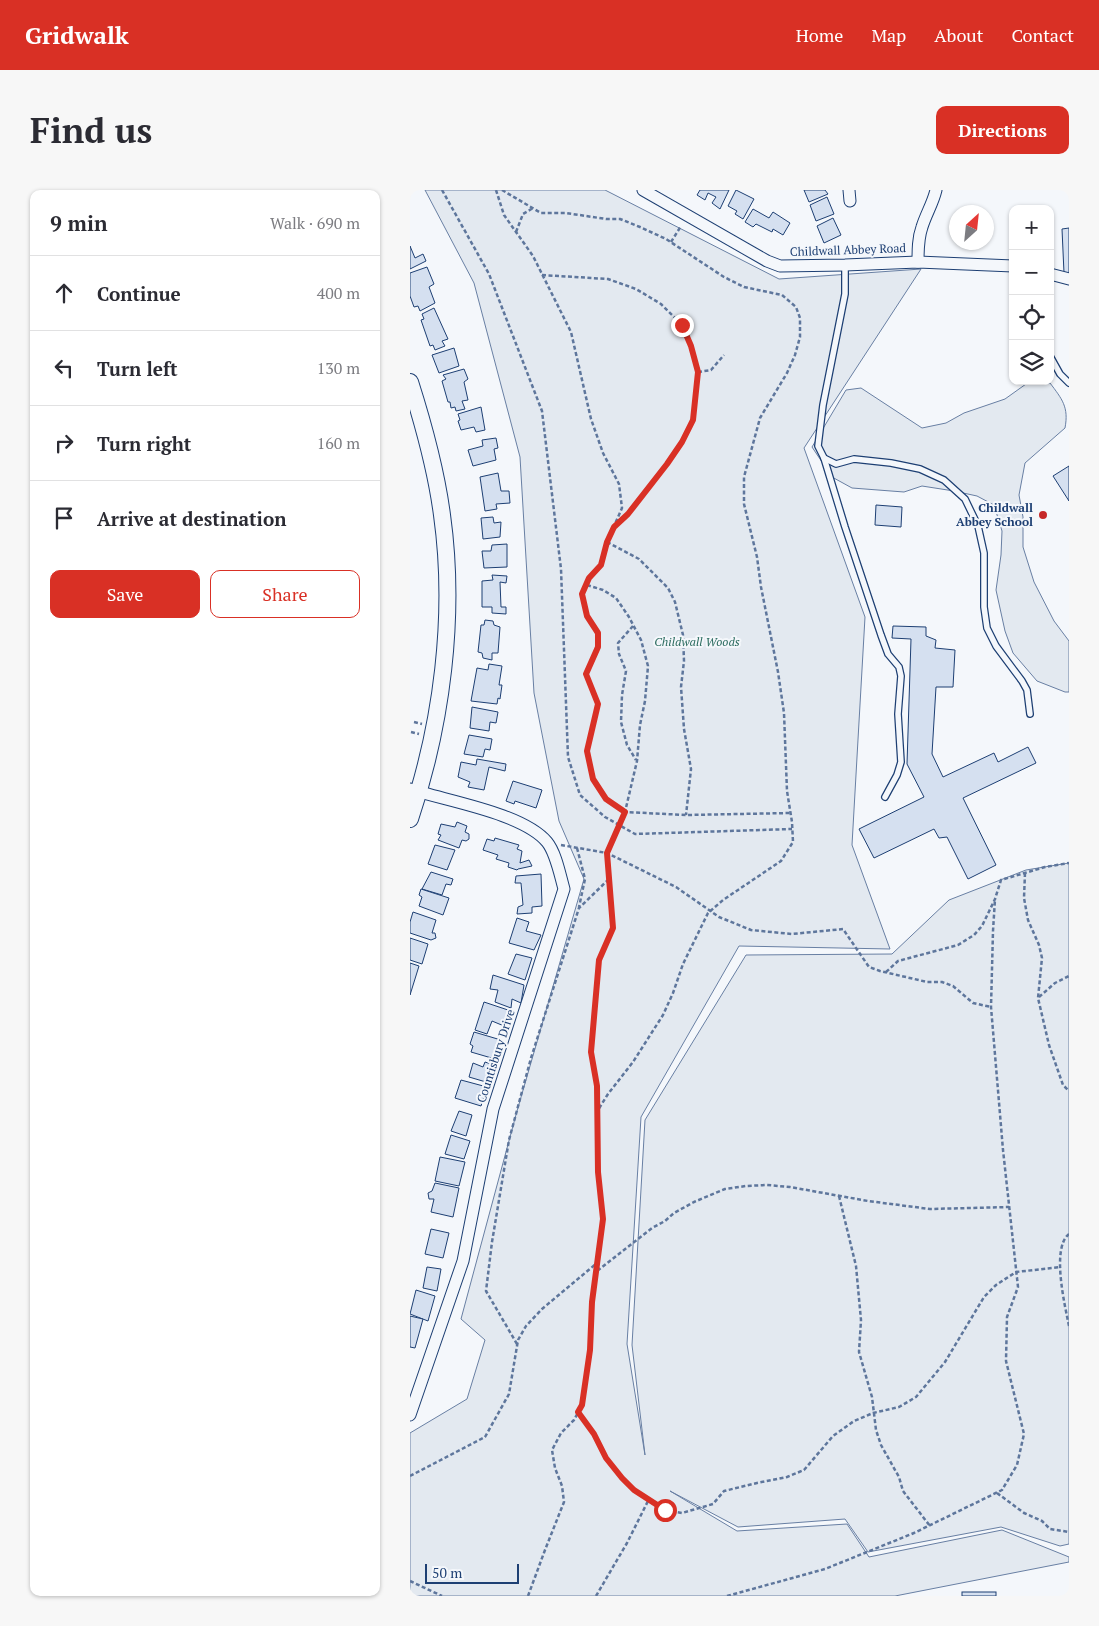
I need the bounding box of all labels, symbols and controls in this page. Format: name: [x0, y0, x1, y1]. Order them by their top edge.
text: Gridwalk: [25, 19, 129, 51]
text: Home: [796, 23, 843, 47]
text: Map: [871, 23, 906, 47]
text: About: [934, 23, 983, 47]
text: Contact: [1011, 23, 1074, 47]
button: Directions: [936, 106, 1069, 154]
text: Find us: [30, 107, 152, 153]
north arrow: [949, 205, 994, 250]
map controls: [1009, 205, 1054, 385]
button: +: [1009, 205, 1054, 250]
text: 9 min: [50, 209, 107, 237]
text: Walk · 690 m: [270, 212, 360, 234]
street label: Childwall Abbey Road: [790, 240, 907, 259]
button: −: [1009, 250, 1054, 295]
icon: ahead: [50, 279, 78, 307]
text: Continue: [97, 281, 181, 306]
text: 400 m: [317, 282, 360, 304]
button: locate: [1009, 295, 1054, 340]
route end: [671, 314, 694, 337]
button: layers: [1009, 340, 1054, 385]
icon: left: [50, 354, 78, 382]
text: Turn left: [97, 356, 178, 381]
text: 130 m: [317, 357, 360, 379]
icon: right: [50, 429, 78, 457]
text: Turn right: [97, 431, 191, 456]
text: 160 m: [317, 432, 360, 454]
place label: Childwall Abbey School: [956, 500, 1033, 529]
icon: arrive: [50, 504, 78, 532]
text: Arrive at destination: [97, 506, 286, 531]
marker: Childwall Abbey School: [1037, 509, 1049, 521]
button: Save: [50, 570, 200, 618]
button: Share: [210, 570, 360, 618]
park label: Childwall Woods: [654, 634, 740, 649]
street label: Countisbury Drive: [473, 1007, 518, 1104]
route start: [654, 1499, 677, 1522]
scale bar: [425, 1561, 519, 1584]
text: 50 m: [432, 1563, 462, 1582]

